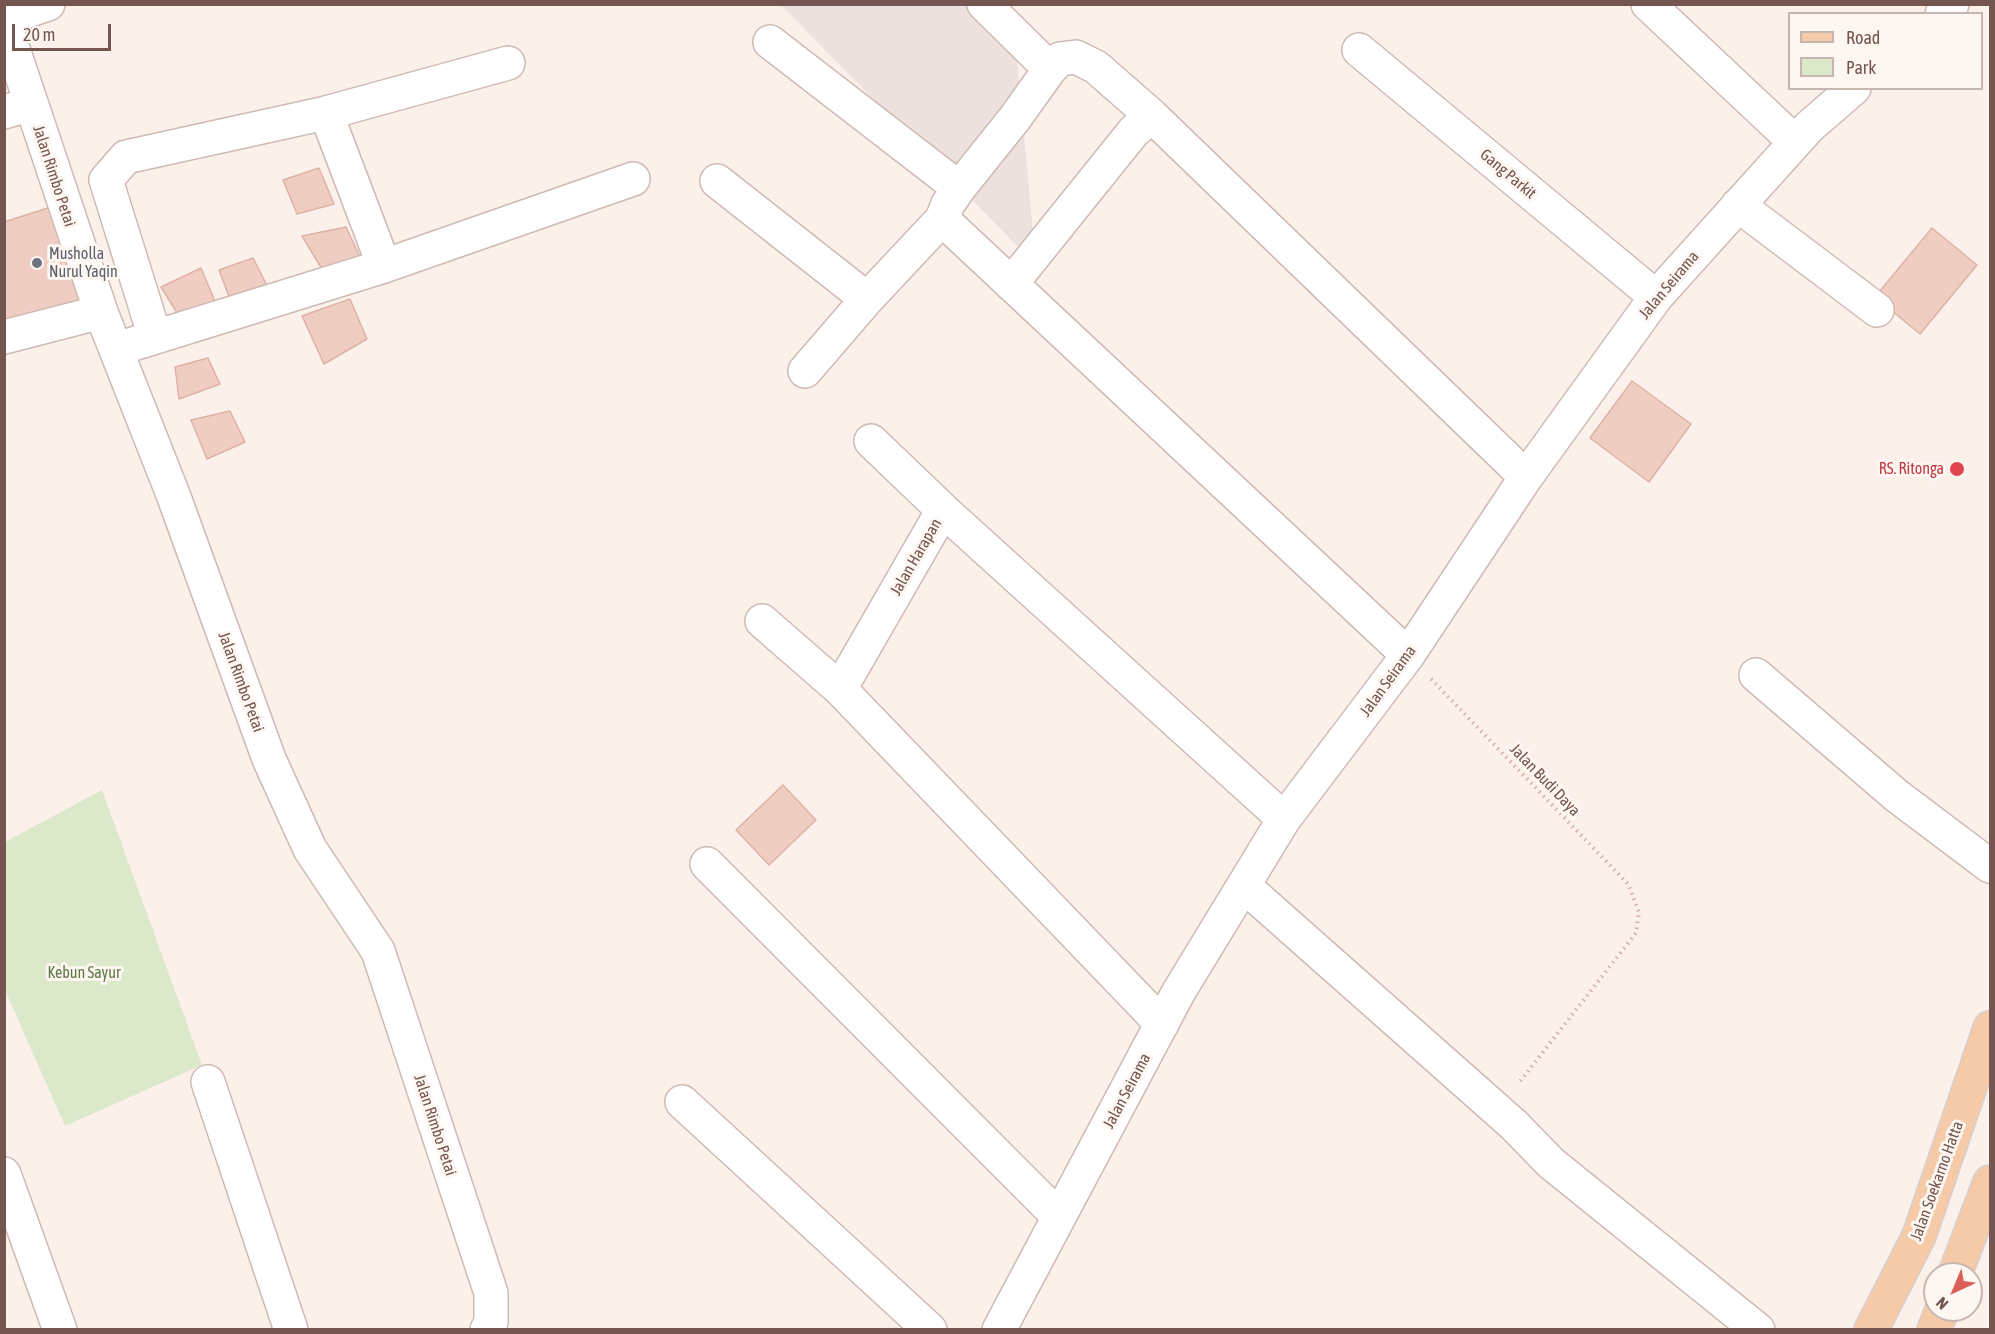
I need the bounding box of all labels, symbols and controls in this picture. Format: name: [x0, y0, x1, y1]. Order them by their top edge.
scale bar: [15, 12, 114, 50]
legend: [1788, 12, 1983, 90]
text: 20 m: [23, 24, 55, 45]
text: Road: [1846, 27, 1880, 48]
text: Park: [1846, 57, 1876, 78]
street label: Jalan Rimbo Petai: [29, 123, 79, 229]
street label: Gang Parkit: [1476, 145, 1540, 203]
place label: Musholla Nurul Yaqin: [49, 244, 118, 282]
street label: Jalan Seirama: [1635, 247, 1703, 323]
marker: Musholla Nurul Yaqin: [30, 256, 44, 270]
place label: RS. Ritonga: [1879, 459, 1944, 479]
marker: RS. Ritonga: [1948, 460, 1966, 478]
street label: Jalan Harapan: [886, 515, 946, 599]
street label: Jalan Rimbo Petai: [214, 629, 268, 735]
street label: Jalan Seirama: [1356, 642, 1420, 720]
street label: Jalan Budi Daya: [1506, 740, 1584, 820]
park label: Kebun Sayur: [47, 963, 121, 983]
street label: Jalan Seirama: [1099, 1050, 1155, 1132]
street label: Jalan Rimbo Petai: [410, 1072, 460, 1178]
street label: Jalan Soekarno Hatta: [1906, 1119, 1968, 1243]
north arrow: [1923, 1262, 1983, 1322]
text: N: [1932, 1294, 1952, 1313]

